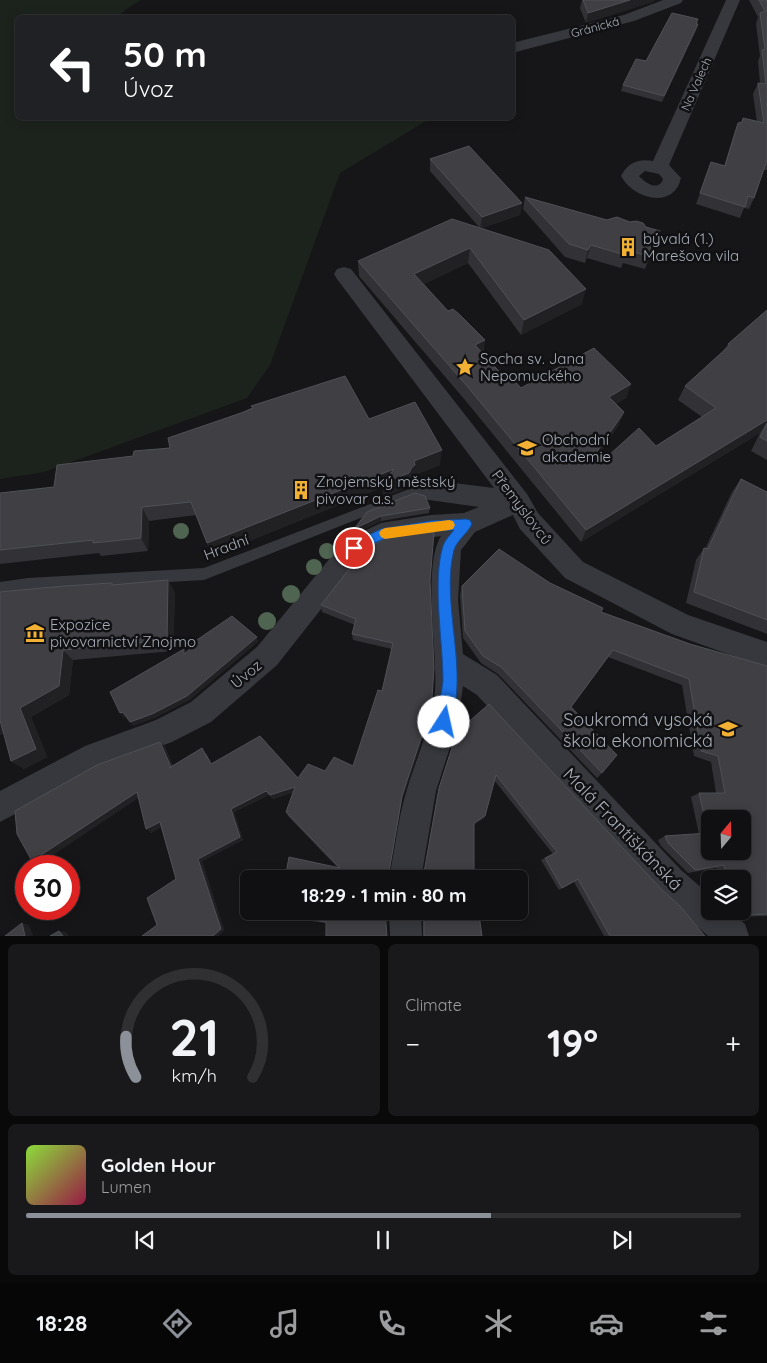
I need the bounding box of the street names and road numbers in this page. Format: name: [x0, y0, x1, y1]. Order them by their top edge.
street label: Gránická: [569, 13, 621, 41]
street label: Na Valech: [678, 55, 714, 113]
street label: Přemyslovců: [488, 466, 556, 548]
street label: Hradní: [201, 530, 252, 564]
street label: Úvoz: [227, 656, 265, 692]
street label: Malá Františkánská: [558, 763, 688, 895]

